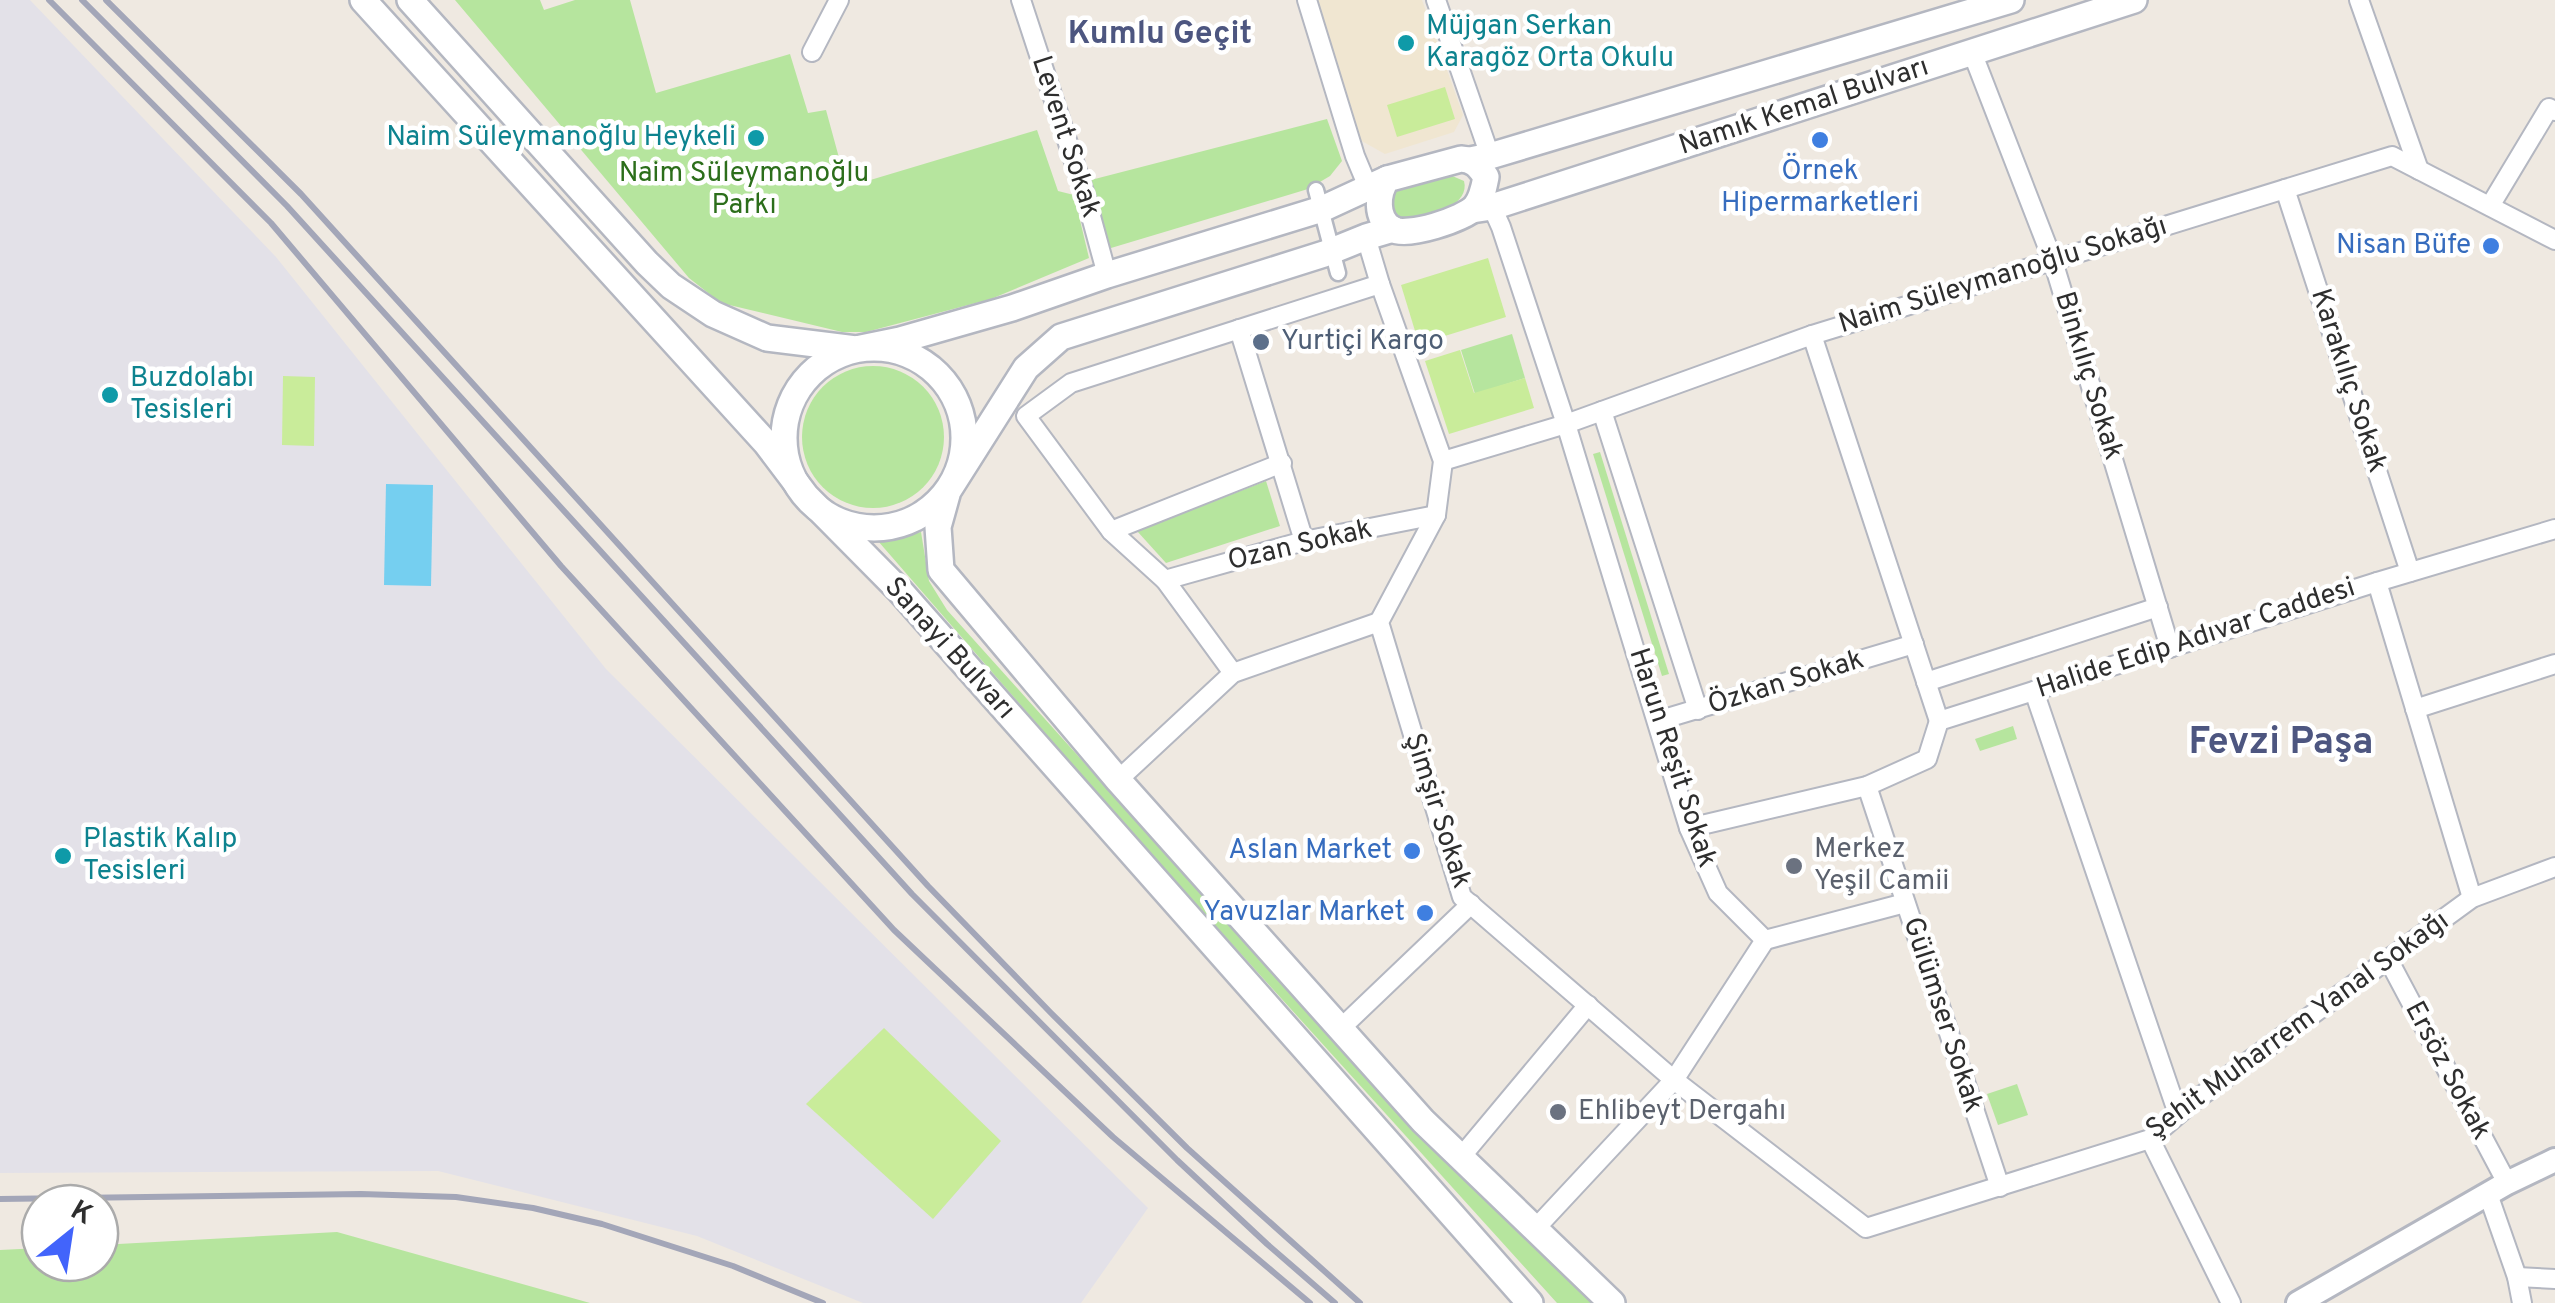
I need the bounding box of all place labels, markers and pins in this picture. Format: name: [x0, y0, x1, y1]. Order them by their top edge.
place label: Müjgan Serkan Karagöz Orta Okulu: [1426, 9, 1674, 77]
marker: Müjgan Serkan Karagöz Orta Okulu: [1395, 32, 1417, 54]
place label: Naim Süleymanoğlu Heykeli: [386, 120, 736, 156]
marker: Naim Süleymanoğlu Heykeli: [745, 127, 767, 149]
marker: Örnek Hipermarketleri: [1809, 129, 1831, 151]
place label: Örnek Hipermarketleri: [1721, 152, 1919, 222]
place label: Nisan Büfe: [2336, 228, 2471, 264]
marker: Nisan Büfe: [2480, 235, 2502, 257]
place label: Yurtiçi Kargo: [1281, 324, 1444, 360]
marker: Yurtiçi Kargo: [1250, 331, 1272, 353]
place label: Buzdolabı Tesisleri: [130, 361, 254, 429]
marker: Buzdolabı Tesisleri: [99, 384, 121, 406]
place label: Plastik Kalıp Tesisleri: [83, 822, 237, 890]
place label: Merkez Yeşil Camii: [1814, 832, 1949, 900]
place label: Aslan Market: [1228, 833, 1392, 869]
marker: Aslan Market: [1401, 840, 1423, 862]
marker: Plastik Kalıp Tesisleri: [52, 845, 74, 867]
marker: Merkez Yeşil Camii: [1783, 855, 1805, 877]
place label: Yavuzlar Market: [1203, 895, 1405, 931]
marker: Yavuzlar Market: [1414, 902, 1436, 924]
place label: Ehlibeyt Dergahı: [1578, 1094, 1786, 1130]
marker: Ehlibeyt Dergahı: [1547, 1101, 1569, 1123]

